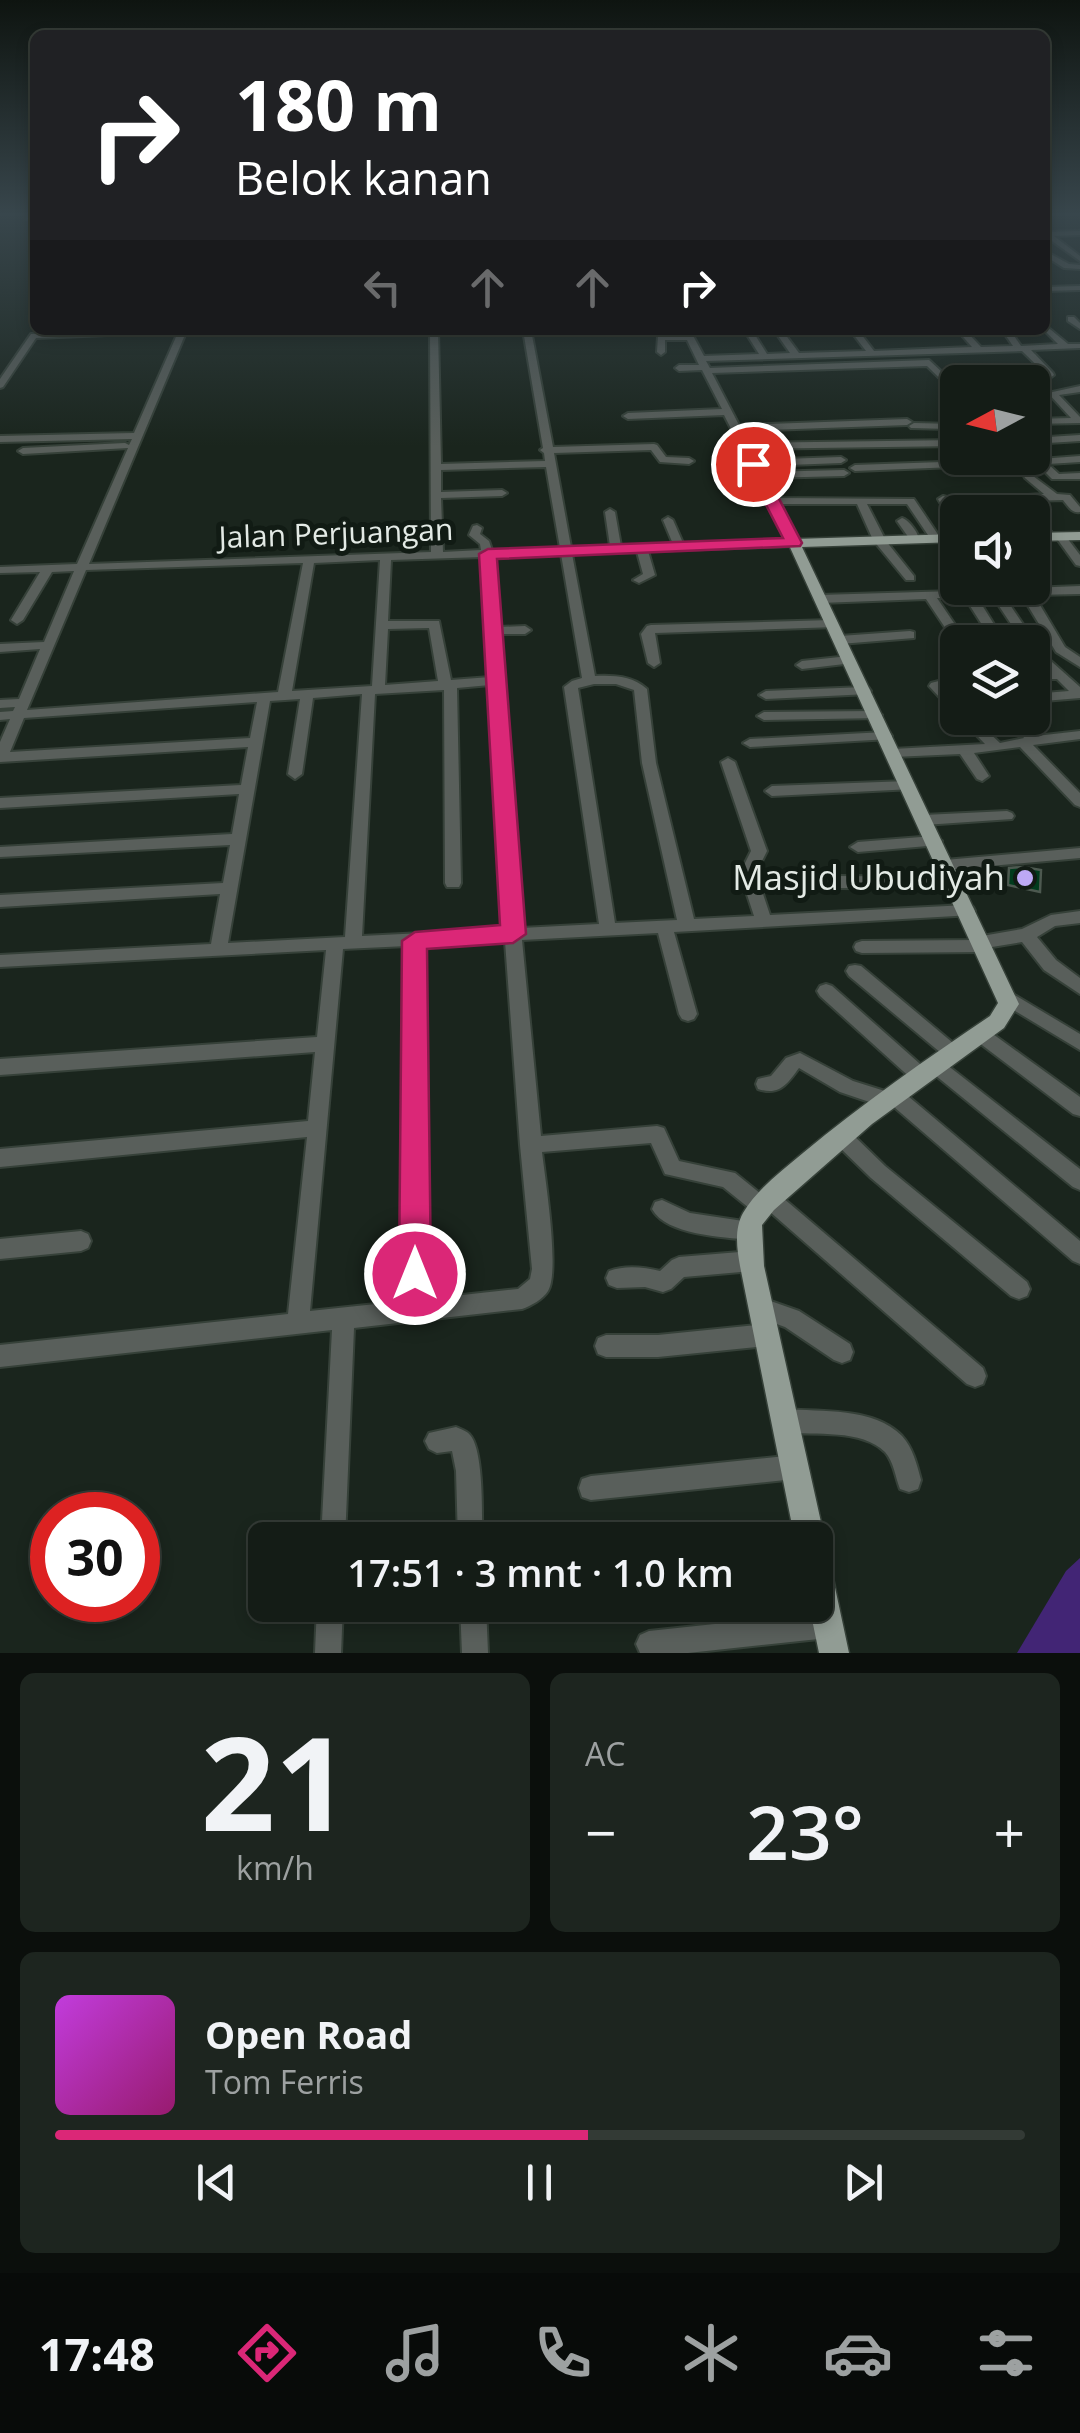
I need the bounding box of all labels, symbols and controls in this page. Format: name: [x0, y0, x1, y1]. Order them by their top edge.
text: 180 m: [235, 56, 442, 152]
icon: right: [70, 70, 200, 200]
text: Belok kanan: [235, 147, 492, 208]
icon: left: [355, 260, 410, 315]
icon: ahead: [460, 260, 515, 315]
icon: ahead: [565, 260, 620, 315]
icon: right: [670, 260, 725, 315]
north arrow: [940, 365, 1050, 475]
map controls: [940, 365, 1050, 735]
pin: [711, 422, 796, 507]
icon: arrive: [726, 437, 781, 492]
button: sound: [940, 495, 1050, 605]
street label: Jalan Perjuangan: [215, 508, 454, 557]
button: layers: [940, 625, 1050, 735]
place label: Masjid Ubudiyah: [732, 853, 1005, 900]
marker: Masjid Ubudiyah: [1014, 867, 1036, 889]
position arrow: [363, 1222, 467, 1326]
speed limit sign: 30: [30, 1492, 160, 1622]
text: 17:51 · 3 mnt · 1.0 km: [347, 1546, 734, 1598]
text: 21: [201, 1692, 349, 1869]
text: AC: [585, 1732, 625, 1775]
text: 23°: [746, 1780, 864, 1882]
text: −: [585, 1794, 616, 1869]
text: +: [994, 1794, 1025, 1869]
text: km/h: [236, 1846, 314, 1889]
text: Open Road: [205, 2008, 412, 2060]
text: Tom Ferris: [205, 2060, 364, 2103]
icon: previous: [189, 2155, 244, 2210]
icon: pause: [512, 2155, 567, 2210]
icon: next: [836, 2155, 891, 2210]
icon: directions: [232, 2318, 302, 2388]
icon: music: [380, 2318, 450, 2388]
icon: phone: [528, 2318, 598, 2388]
icon: climate: [676, 2318, 746, 2388]
icon: car: [823, 2318, 893, 2388]
icon: filters: [971, 2318, 1041, 2388]
text: 17:48: [39, 2323, 155, 2384]

